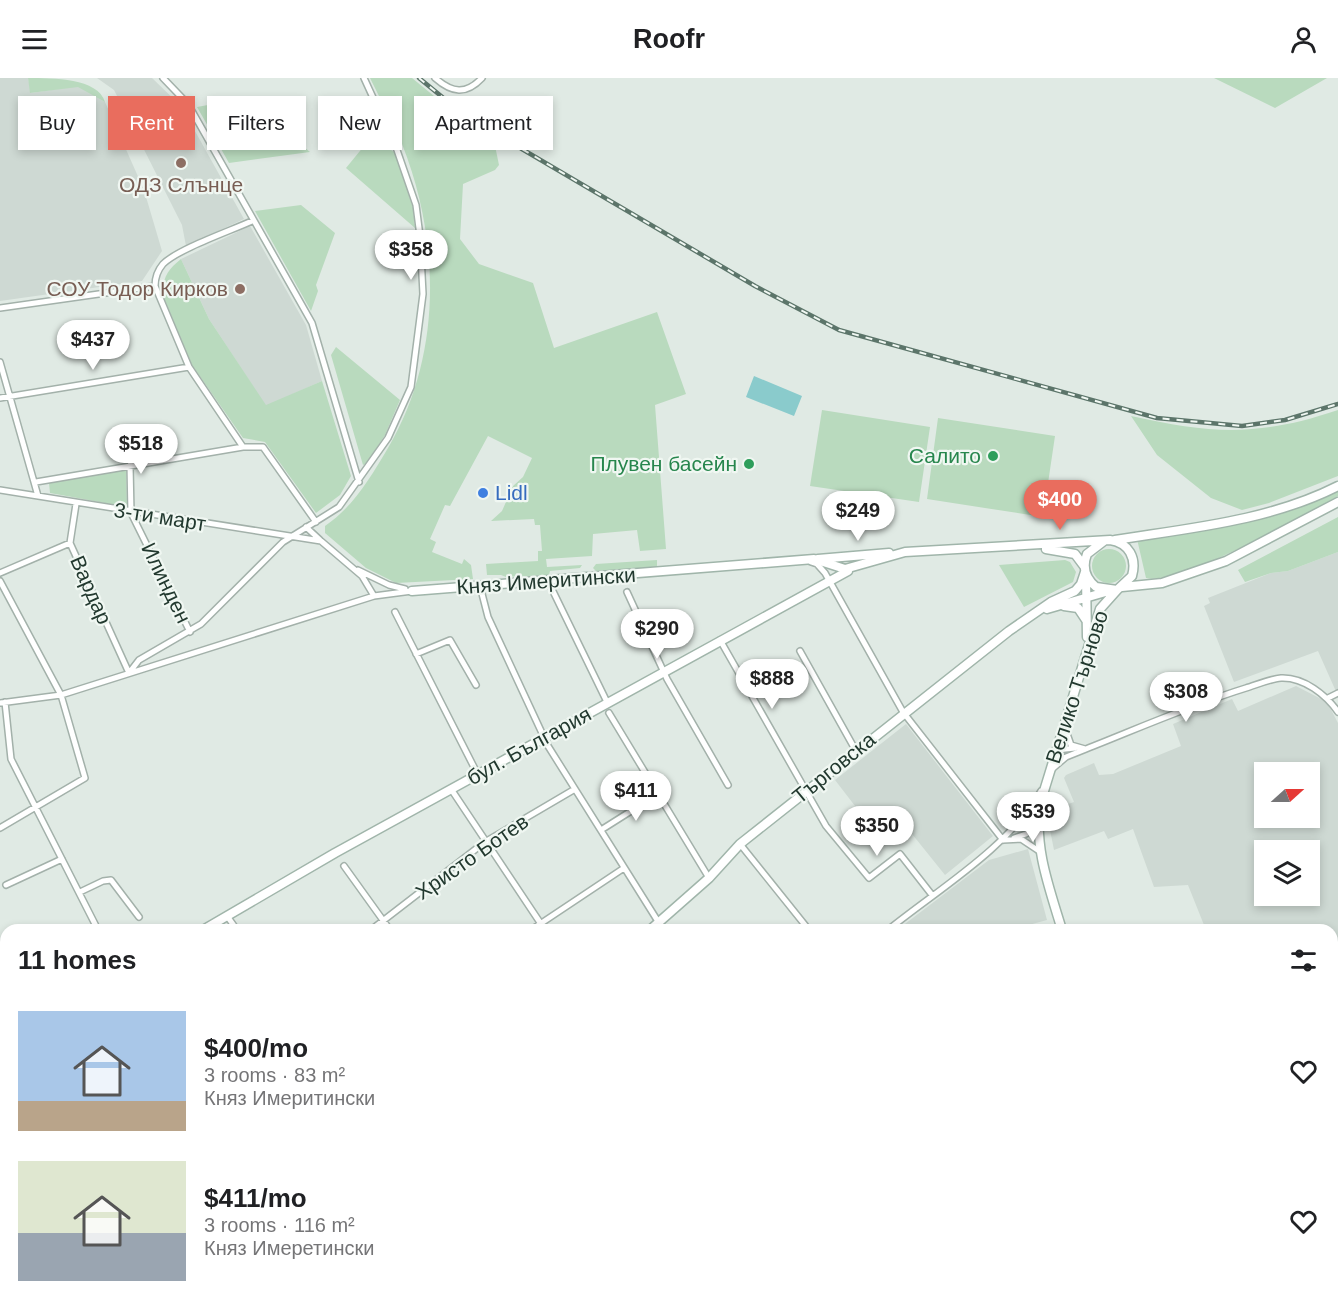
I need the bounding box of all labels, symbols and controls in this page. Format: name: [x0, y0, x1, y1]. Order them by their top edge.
icon: menu: [18, 23, 51, 56]
icon: person: [1287, 23, 1320, 56]
text: Roofr: [633, 24, 705, 54]
chip: Buy: [18, 96, 96, 150]
chip: Rent: [108, 96, 195, 150]
chip: Filters: [207, 96, 306, 150]
chip: New: [318, 96, 402, 150]
chip: Apartment: [414, 96, 553, 150]
marker: ОДЗ Слънце: [174, 156, 188, 170]
place label: ОДЗ Слънце: [119, 173, 243, 196]
pin: $358: [375, 230, 447, 281]
text: $358: [389, 238, 433, 260]
place label: СОУ Тодор Кирков: [46, 277, 228, 300]
marker: СОУ Тодор Кирков: [233, 282, 247, 296]
pin: $437: [57, 320, 129, 371]
text: $437: [71, 328, 115, 350]
pin: $518: [105, 424, 177, 475]
text: $518: [119, 432, 163, 454]
place label: Салито: [909, 444, 981, 467]
marker: Салито: [986, 449, 1000, 463]
place label: Плувен басейн: [590, 452, 737, 475]
marker: Плувен басейн: [742, 457, 756, 471]
pin: $400: [1024, 480, 1096, 531]
place label: Lidl: [495, 481, 528, 504]
marker: Lidl: [476, 486, 490, 500]
text: $400: [1038, 488, 1082, 510]
pin: $249: [822, 491, 894, 542]
street label: 3-ти март: [112, 498, 208, 535]
text: $249: [836, 499, 880, 521]
street label: Илинден: [137, 539, 196, 627]
street label: Вардар: [66, 552, 117, 628]
street label: Княз Имеритински: [456, 563, 636, 598]
street label: Велико Търново: [1041, 607, 1112, 766]
pin: $290: [621, 609, 693, 660]
text: $290: [635, 617, 679, 639]
pin: $888: [736, 659, 808, 710]
text: $888: [750, 667, 794, 689]
pin: $308: [1150, 672, 1222, 723]
text: $308: [1164, 680, 1208, 702]
street label: бул. България: [463, 702, 595, 789]
street label: Търговска: [788, 727, 880, 808]
north arrow: [1254, 762, 1320, 828]
map controls: [1254, 762, 1320, 906]
pin: $411: [600, 771, 672, 822]
text: $411: [614, 779, 658, 801]
pin: $539: [997, 792, 1069, 843]
text: $539: [1011, 800, 1055, 822]
pin: $350: [841, 806, 913, 857]
street label: Христо Ботев: [411, 809, 532, 904]
text: $350: [855, 814, 899, 836]
button: layers: [1254, 840, 1320, 906]
icon: filters: [1287, 944, 1320, 977]
text: 11 homes: [18, 945, 137, 975]
text: $400/mo: [204, 1033, 308, 1063]
icon: home: [66, 1035, 138, 1107]
icon: heart: [1287, 1055, 1320, 1088]
text: 3 rooms · 83 m²: [204, 1064, 345, 1086]
text: Княз Имеритински: [204, 1087, 375, 1109]
text: $411/mo: [204, 1183, 307, 1213]
icon: home: [66, 1185, 138, 1257]
icon: heart: [1287, 1205, 1320, 1238]
text: 3 rooms · 116 m²: [204, 1214, 355, 1236]
text: Княз Имеретински: [204, 1237, 374, 1259]

